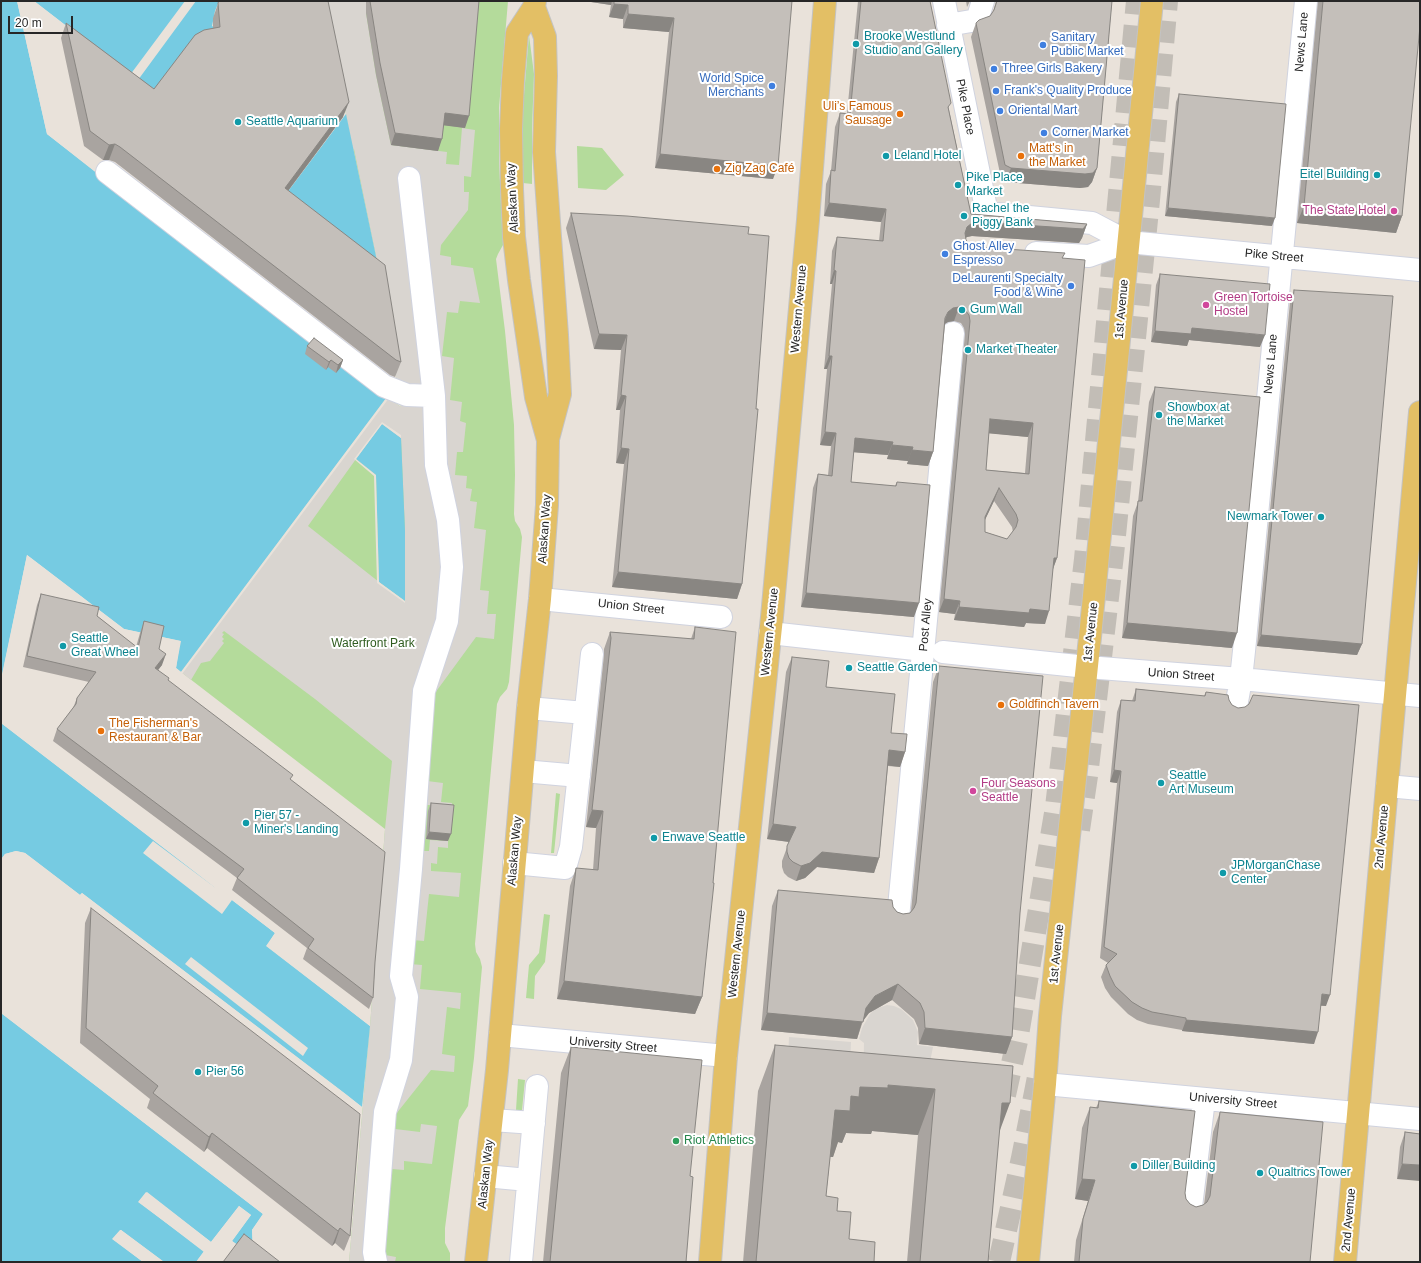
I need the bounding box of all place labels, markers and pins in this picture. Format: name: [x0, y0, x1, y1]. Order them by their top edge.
place label: Brooke Westlund Studio and Gallery: [864, 30, 963, 58]
place label: Sanitary Public Market: [1051, 31, 1124, 59]
marker: Brooke Westlund Studio and Gallery: [851, 39, 861, 49]
marker: Sanitary Public Market: [1038, 40, 1048, 50]
place label: Three Girls Bakery: [1002, 62, 1102, 76]
marker: Three Girls Bakery: [989, 64, 999, 74]
place label: World Spice Merchants: [700, 72, 764, 100]
marker: World Spice Merchants: [767, 81, 777, 91]
place label: Frank's Quality Produce: [1004, 84, 1132, 98]
marker: Frank's Quality Produce: [991, 86, 1001, 96]
place label: Uli’s Famous Sausage: [823, 100, 892, 128]
place label: Oriental Mart: [1008, 104, 1077, 118]
marker: Oriental Mart: [995, 106, 1005, 116]
marker: Uli’s Famous Sausage: [895, 109, 905, 119]
place label: Seattle Aquarium: [246, 115, 338, 129]
marker: Seattle Aquarium: [233, 117, 243, 127]
place label: Corner Market: [1052, 126, 1129, 140]
marker: Corner Market: [1039, 128, 1049, 138]
place label: Matt's in the Market: [1029, 142, 1086, 170]
place label: Leland Hotel: [894, 149, 961, 163]
marker: Leland Hotel: [881, 151, 891, 161]
marker: Matt's in the Market: [1016, 151, 1026, 161]
place label: Zig Zag Café: [725, 162, 794, 176]
marker: Zig Zag Café: [712, 164, 722, 174]
place label: Eitel Building: [1300, 168, 1369, 182]
marker: Eitel Building: [1372, 170, 1382, 180]
place label: Pike Place Market: [966, 171, 1023, 199]
marker: Pike Place Market: [953, 180, 963, 190]
place label: Rachel the Piggy Bank: [972, 202, 1033, 230]
place label: The State Hotel: [1303, 204, 1386, 218]
marker: The State Hotel: [1389, 206, 1399, 216]
marker: Rachel the Piggy Bank: [959, 211, 969, 221]
place label: Ghost Alley Espresso: [953, 240, 1014, 268]
marker: Ghost Alley Espresso: [940, 249, 950, 259]
place label: DeLaurenti Specialty Food & Wine: [952, 272, 1063, 300]
marker: DeLaurenti Specialty Food & Wine: [1066, 281, 1076, 291]
place label: Green Tortoise Hostel: [1214, 291, 1293, 319]
marker: Green Tortoise Hostel: [1201, 300, 1211, 310]
place label: Gum Wall: [970, 303, 1022, 317]
marker: Gum Wall: [957, 305, 967, 315]
place label: Market Theater: [976, 343, 1057, 357]
marker: Market Theater: [963, 345, 973, 355]
place label: Showbox at the Market: [1167, 401, 1230, 429]
marker: Showbox at the Market: [1154, 410, 1164, 420]
place label: Newmark Tower: [1227, 510, 1313, 524]
marker: Newmark Tower: [1316, 512, 1326, 522]
place label: Seattle Great Wheel: [71, 632, 138, 660]
marker: Seattle Great Wheel: [58, 641, 68, 651]
place label: Seattle Garden: [857, 661, 938, 675]
marker: Seattle Garden: [844, 663, 854, 673]
place label: Goldfinch Tavern: [1009, 698, 1099, 712]
marker: Goldfinch Tavern: [996, 700, 1006, 710]
place label: The Fisherman's Restaurant & Bar: [109, 717, 201, 745]
marker: The Fisherman's Restaurant & Bar: [96, 726, 106, 736]
place label: Seattle Art Museum: [1169, 769, 1234, 797]
place label: Four Seasons Seattle: [981, 777, 1056, 805]
marker: Seattle Art Museum: [1156, 778, 1166, 788]
marker: Four Seasons Seattle: [968, 786, 978, 796]
place label: Pier 57 - Miner's Landing: [254, 809, 338, 837]
marker: Pier 57 - Miner's Landing: [241, 818, 251, 828]
place label: Enwave Seattle: [662, 831, 745, 845]
marker: Enwave Seattle: [649, 833, 659, 843]
place label: JPMorganChase Center: [1231, 859, 1320, 887]
marker: JPMorganChase Center: [1218, 868, 1228, 878]
place label: Pier 56: [206, 1065, 244, 1079]
marker: Pier 56: [193, 1067, 203, 1077]
place label: Riot Athletics: [684, 1134, 754, 1148]
marker: Riot Athletics: [671, 1136, 681, 1146]
place label: Diller Building: [1142, 1159, 1215, 1173]
marker: Diller Building: [1129, 1161, 1139, 1171]
place label: Qualtrics Tower: [1268, 1166, 1351, 1180]
marker: Qualtrics Tower: [1255, 1168, 1265, 1178]

